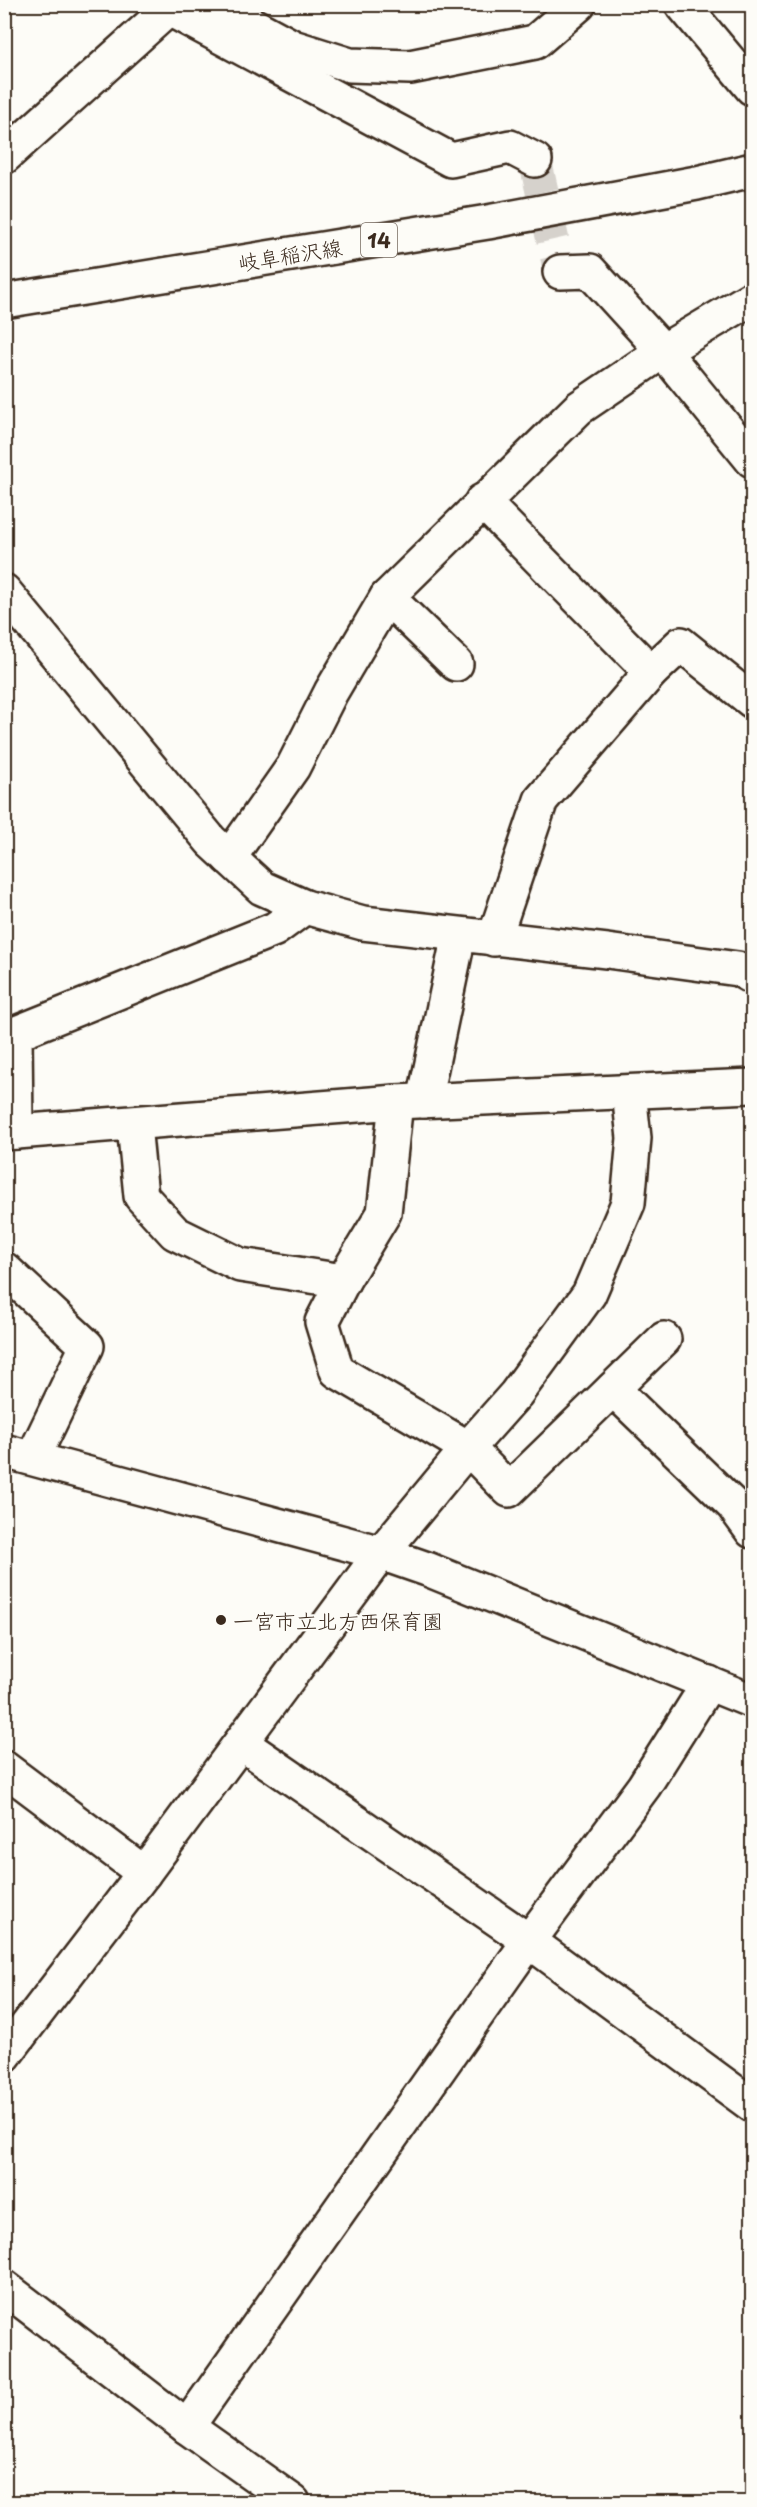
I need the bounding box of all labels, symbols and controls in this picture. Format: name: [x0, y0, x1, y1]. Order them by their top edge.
road number: 14: [361, 223, 397, 257]
street label: 岐阜稲沢線: [236, 230, 344, 278]
place label: 一宮市立北方西保育園: [233, 1604, 443, 1636]
marker: 一宮市立北方西保育園: [214, 1613, 228, 1627]

